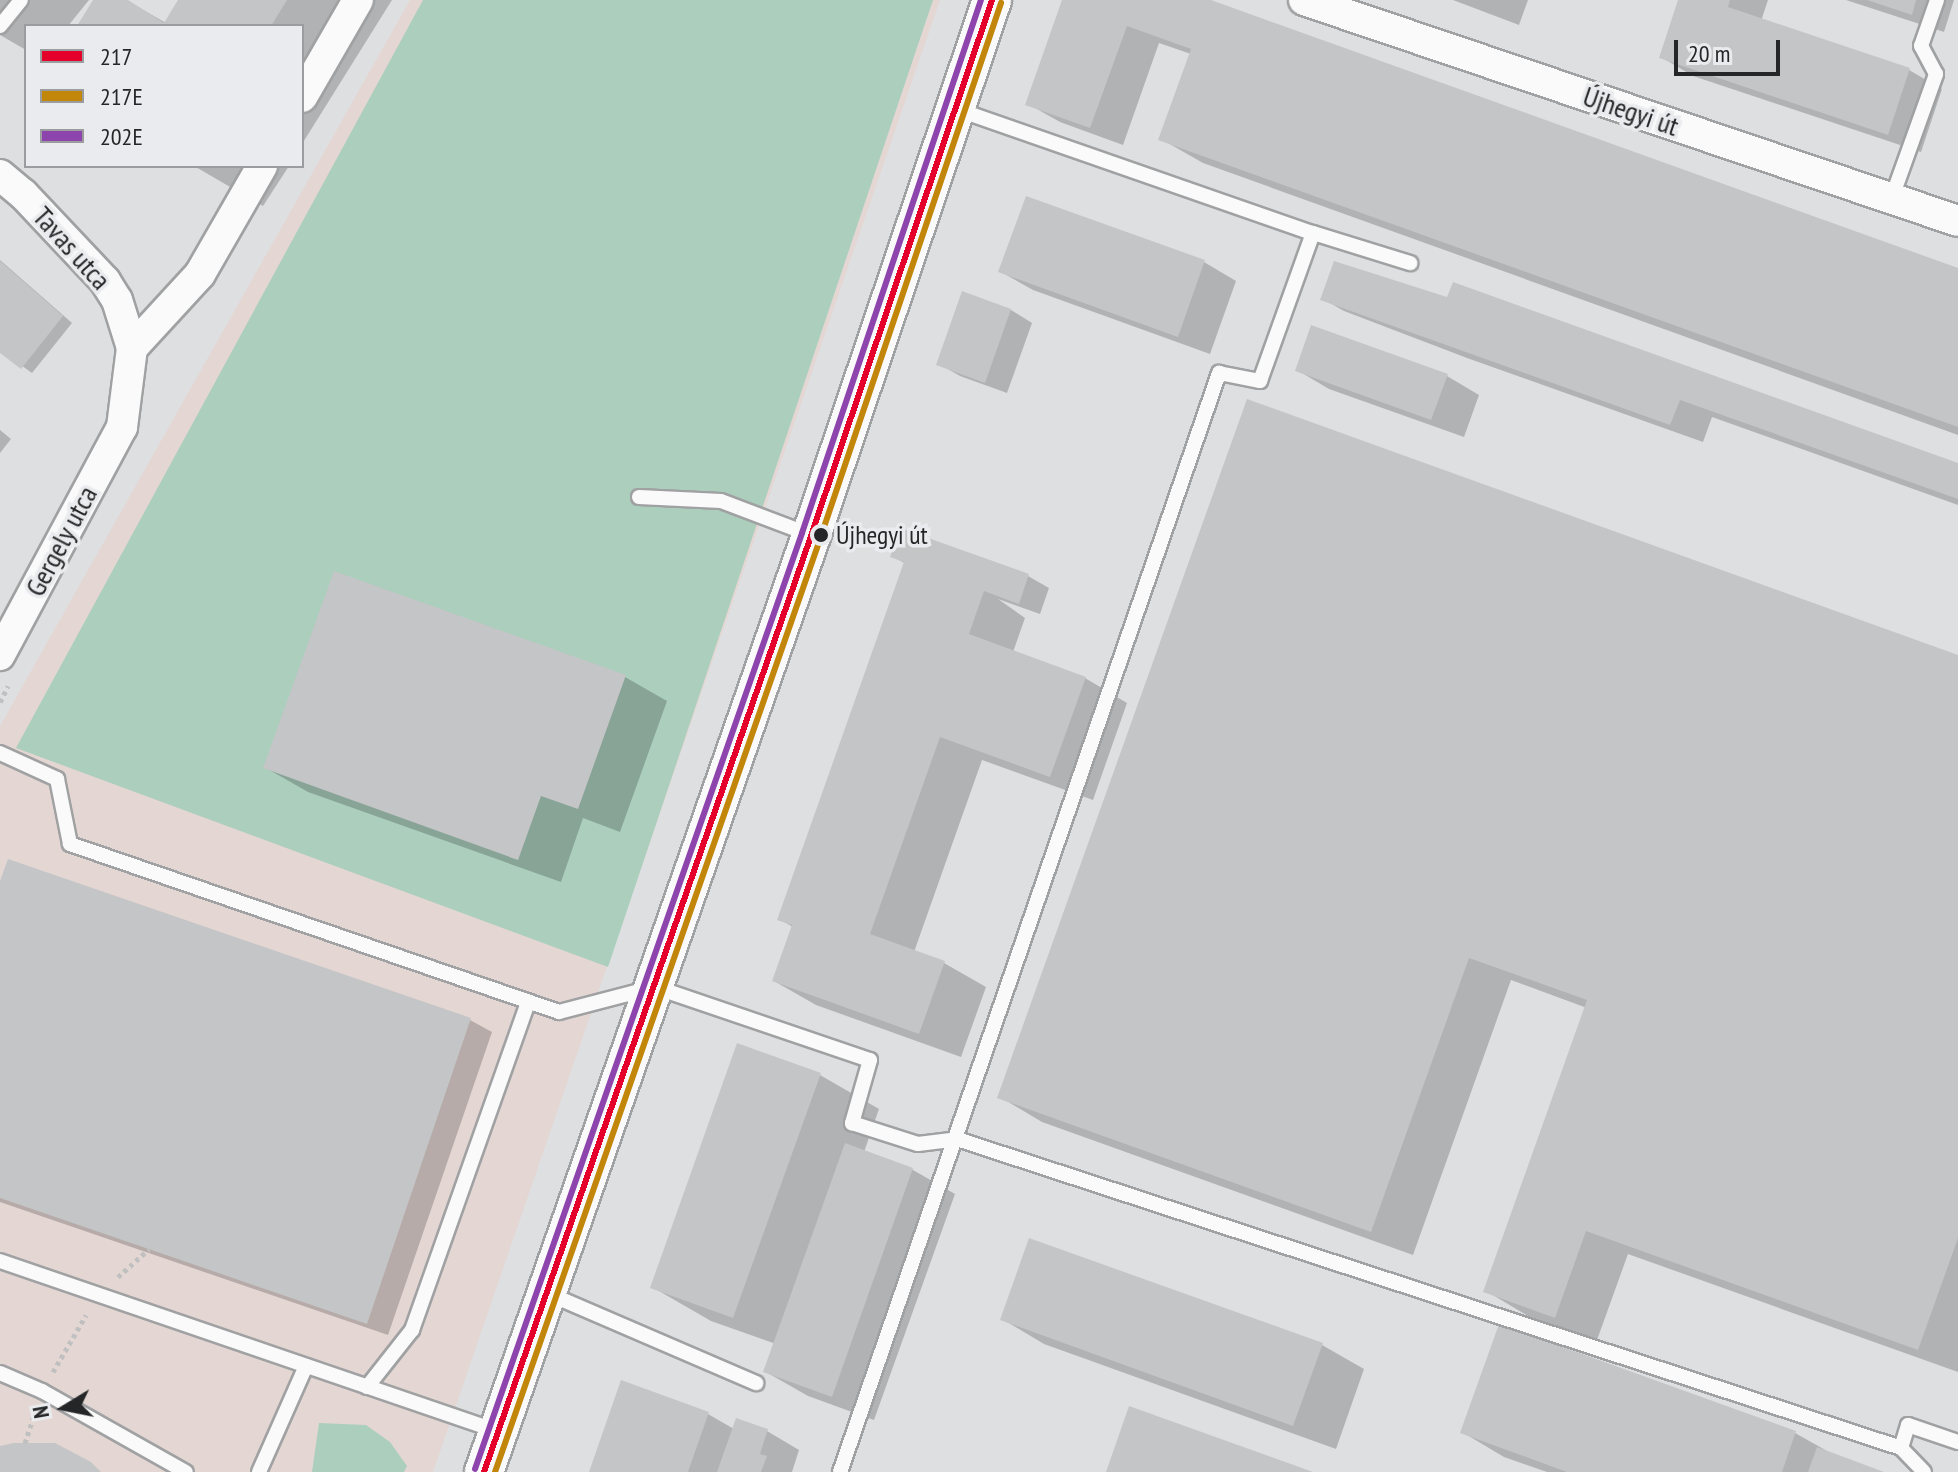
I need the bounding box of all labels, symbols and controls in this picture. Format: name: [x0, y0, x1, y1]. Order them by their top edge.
legend: [24, 24, 304, 168]
scale bar: [1678, 24, 1784, 74]
text: 20 m: [1688, 38, 1730, 69]
text: 217: [100, 41, 132, 72]
street label: Újhegyi út: [1579, 79, 1683, 143]
text: 217E: [100, 81, 143, 112]
text: 202E: [100, 121, 143, 152]
street label: Tavas utca: [26, 200, 118, 296]
street label: Gergely utca: [18, 480, 104, 602]
place label: Újhegyi út: [836, 519, 928, 551]
marker: Újhegyi út: [813, 527, 829, 543]
north arrow: [24, 1368, 104, 1448]
text: N: [26, 1404, 55, 1420]

